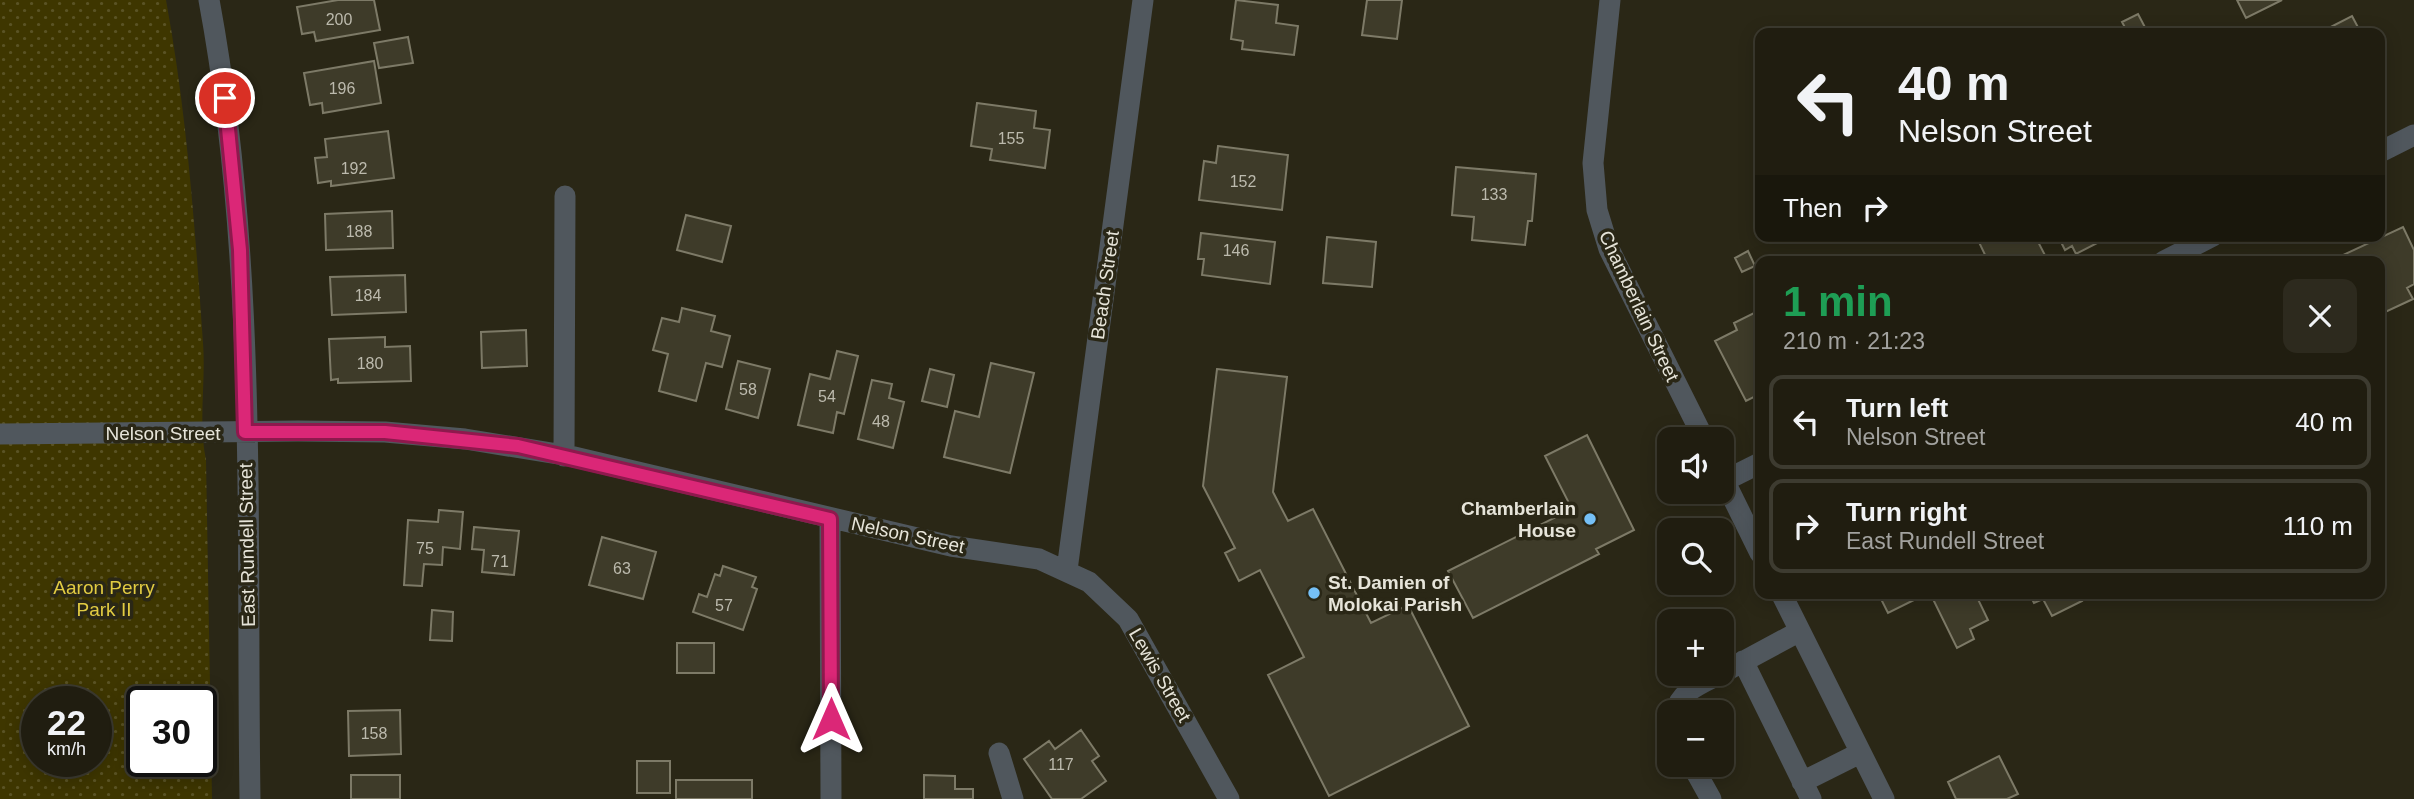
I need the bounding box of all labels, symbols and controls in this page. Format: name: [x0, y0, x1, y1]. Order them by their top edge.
house number: 200: [326, 11, 352, 28]
icon: left: [1783, 56, 1874, 147]
text: 40 m: [1898, 56, 2010, 110]
pin: [195, 68, 255, 128]
icon: arrive: [206, 79, 244, 117]
house number: 196: [329, 80, 355, 97]
text: Nelson Street: [1898, 113, 2092, 149]
house number: 155: [998, 130, 1024, 147]
house number: 192: [341, 160, 367, 177]
house number: 152: [1230, 173, 1256, 190]
house number: 133: [1481, 186, 1507, 203]
icon: right: [1856, 189, 1894, 227]
text: Then: [1783, 193, 1842, 223]
house number: 188: [346, 223, 372, 240]
street label: Chamberlain Street: [1595, 227, 1683, 385]
street label: Beach Street: [1087, 228, 1123, 341]
house number: 146: [1223, 242, 1249, 259]
text: 1 min: [1783, 278, 1893, 325]
button: close: [2283, 279, 2357, 353]
house number: 184: [355, 287, 381, 304]
text: 210 m · 21:23: [1783, 328, 1925, 354]
house number: 180: [357, 355, 383, 372]
house number: 58: [739, 381, 757, 398]
house number: 54: [818, 388, 836, 405]
text: Turn left: [1846, 393, 1948, 423]
icon: left: [1787, 403, 1825, 441]
text: 40 m: [2295, 407, 2353, 437]
house number: 48: [872, 413, 890, 430]
street label: Nelson Street: [105, 423, 221, 444]
text: Nelson Street: [1846, 424, 1985, 450]
map controls: [1657, 427, 1734, 777]
button: sound: [1657, 427, 1734, 504]
street label: East Rundell Street: [235, 462, 259, 627]
text: Turn right: [1846, 497, 1967, 527]
place label: Chamberlain House: [1461, 498, 1576, 541]
icon: right: [1787, 507, 1825, 545]
marker: Chamberlain House: [1582, 511, 1598, 527]
text: 110 m: [2283, 511, 2353, 541]
street label: Nelson Street: [850, 513, 967, 557]
button: search: [1657, 518, 1734, 595]
text: East Rundell Street: [1846, 528, 2044, 554]
house number: 75: [416, 540, 434, 557]
house number: 71: [491, 553, 509, 570]
house number: 63: [613, 560, 631, 577]
place label: St. Damien of Molokai Parish: [1328, 572, 1462, 615]
park label: Aaron Perry Park II: [53, 577, 155, 620]
marker: St. Damien of Molokai Parish: [1306, 585, 1322, 601]
house number: 57: [715, 597, 733, 614]
button: +: [1657, 609, 1734, 686]
street label: Lewis Street: [1125, 624, 1196, 726]
position arrow: [794, 682, 868, 756]
speed limit sign: 30: [126, 686, 217, 777]
button: −: [1657, 700, 1734, 777]
text: 22: [47, 703, 86, 742]
house number: 158: [361, 725, 387, 742]
text: km/h: [47, 739, 86, 759]
house number: 117: [1048, 756, 1074, 773]

